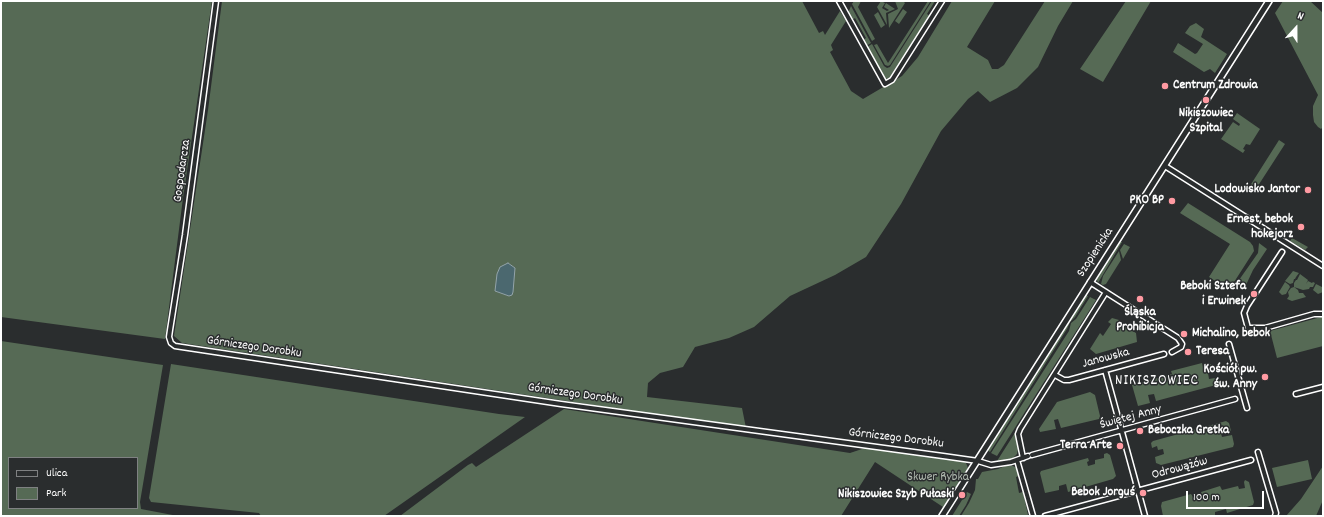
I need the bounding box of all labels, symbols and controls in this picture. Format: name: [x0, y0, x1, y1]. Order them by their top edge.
north arrow: [1276, 8, 1316, 48]
text: N: [1295, 8, 1306, 25]
place label: Centrum Zdrowia: [1173, 78, 1258, 94]
marker: Centrum Zdrowia: [1160, 81, 1170, 91]
marker: Nikiszowiec Szpital: [1201, 95, 1211, 105]
place label: Nikiszowiec Szpital: [1179, 106, 1233, 137]
street label: Gospodarcza: [171, 139, 195, 203]
place label: Lodowisko Jantor: [1214, 182, 1300, 198]
marker: Lodowisko Jantor: [1303, 185, 1313, 195]
place label: PKO BP: [1130, 193, 1164, 209]
marker: PKO BP: [1167, 196, 1177, 206]
place label: Ernest, bebok hokejorz: [1227, 212, 1293, 243]
marker: Ernest, bebok hokejorz: [1296, 222, 1306, 232]
street label: Szopienicka: [1074, 225, 1118, 281]
place label: Beboki Sztefa i Erwinek: [1180, 279, 1246, 310]
marker: Beboki Sztefa i Erwinek: [1249, 289, 1259, 299]
marker: Śląska Prohibicja: [1135, 294, 1145, 304]
place label: Śląska Prohibicja: [1116, 305, 1164, 336]
place label: Michalino, bebok: [1192, 326, 1270, 342]
marker: Michalino, bebok: [1179, 329, 1189, 339]
street label: Górniczego Dorobku: [206, 334, 302, 362]
place label: Teresa: [1196, 344, 1229, 360]
street label: Janowska: [1081, 345, 1131, 373]
marker: Teresa: [1183, 347, 1193, 357]
place label: Kościół pw. św. Anny: [1203, 362, 1257, 393]
marker: Kościół pw. św. Anny: [1260, 372, 1270, 382]
district label: NIKISZOWIEC: [1115, 373, 1199, 391]
street label: Górniczego Dorobku: [527, 381, 623, 409]
street label: Świętej Anny: [1099, 402, 1163, 434]
place label: Beboczka Gretka: [1148, 423, 1229, 439]
street label: Górniczego Dorobku: [848, 425, 944, 453]
marker: Beboczka Gretka: [1135, 426, 1145, 436]
place label: Terra Arte: [1060, 438, 1112, 454]
marker: Terra Arte: [1115, 441, 1125, 451]
street label: Odrowążów: [1150, 454, 1210, 484]
legend: [8, 457, 138, 509]
text: Ulica: [46, 465, 67, 482]
park label: Skwer Rybka: [907, 470, 969, 486]
scale bar: [1188, 483, 1266, 509]
text: Park: [46, 485, 66, 502]
place label: Bebok Jorguś: [1071, 485, 1135, 501]
place label: Nikiszowiec Szyb Pułaski: [838, 487, 954, 503]
marker: Bebok Jorguś: [1138, 488, 1148, 498]
text: 100 m: [1193, 489, 1220, 506]
marker: Nikiszowiec Szyb Pułaski: [957, 490, 967, 500]

